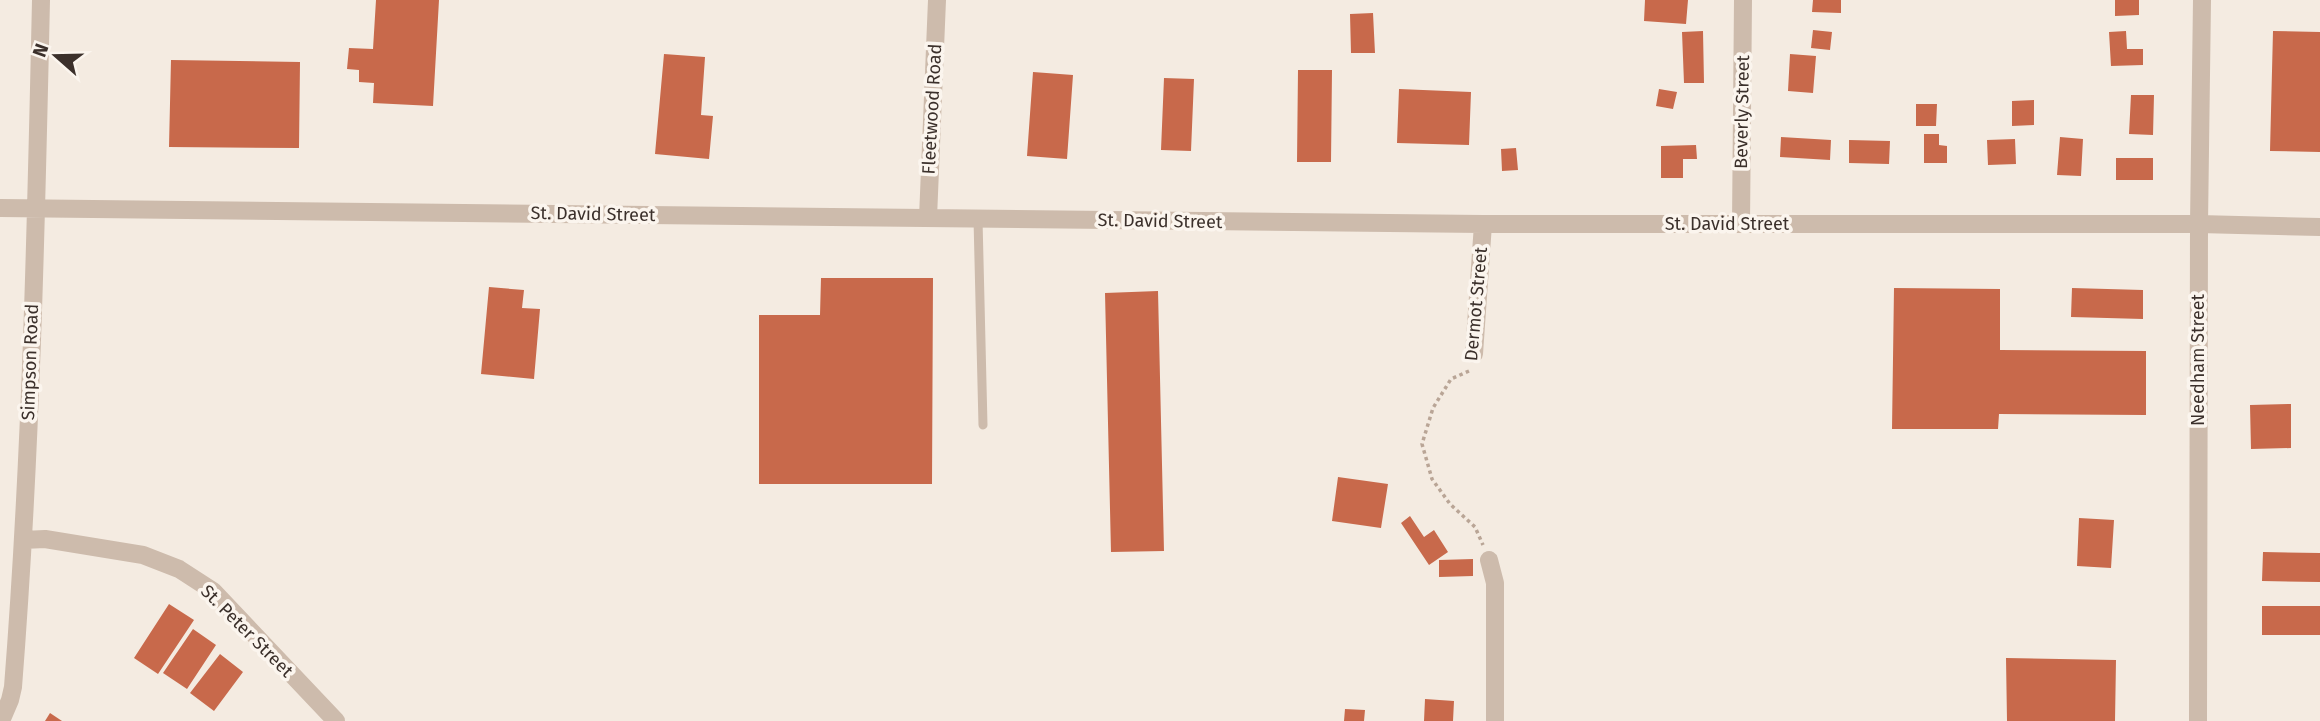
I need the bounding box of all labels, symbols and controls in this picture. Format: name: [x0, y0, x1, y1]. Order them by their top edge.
north arrow: [21, 21, 91, 91]
text: N: [28, 40, 53, 60]
street label: Fleetwood Road: [918, 43, 946, 175]
street label: Beverly Street: [1730, 54, 1754, 169]
street label: St. David Street: [530, 202, 656, 226]
street label: St. David Street: [1097, 209, 1223, 233]
street label: St. David Street: [1665, 213, 1790, 235]
street label: Dermot Street: [1460, 246, 1492, 362]
street label: Needham Street: [2187, 293, 2209, 426]
street label: Simpson Road: [17, 303, 43, 421]
street label: St. Peter Street: [196, 580, 298, 682]

